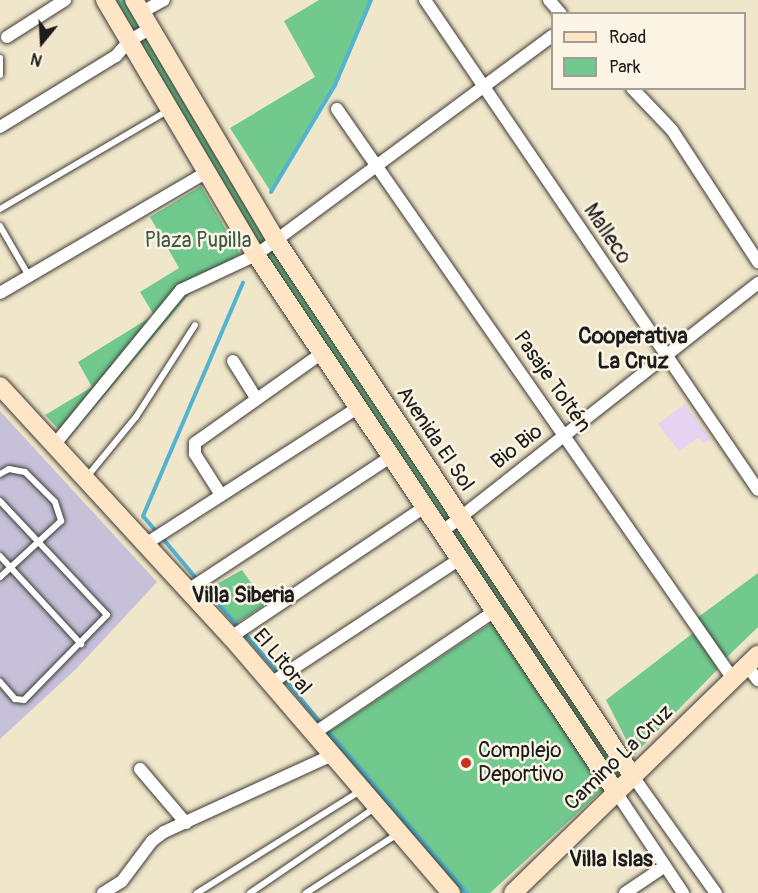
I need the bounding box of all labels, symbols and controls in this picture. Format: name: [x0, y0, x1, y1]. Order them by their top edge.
north arrow: [12, 12, 72, 72]
legend: [551, 12, 746, 90]
text: Road: [609, 26, 646, 49]
text: N: [28, 48, 45, 70]
text: Park: [609, 56, 641, 79]
street label: Malleco: [578, 199, 636, 269]
park label: Plaza Pupilla: [144, 228, 252, 254]
district label: Cooperativa La Cruz: [578, 323, 688, 374]
street label: Pasaje Toltén: [508, 326, 596, 438]
street label: Avenida El Sol: [391, 382, 479, 496]
street label: Bio Bio: [486, 419, 548, 475]
district label: Villa Siberia: [192, 583, 294, 609]
street label: El Litoral: [247, 624, 317, 700]
street label: Camino La Cruz: [559, 700, 679, 816]
place label: Complejo Deportivo: [478, 738, 564, 788]
marker: Complejo Deportivo: [459, 756, 473, 770]
district label: Villa Islas: [569, 847, 653, 873]

